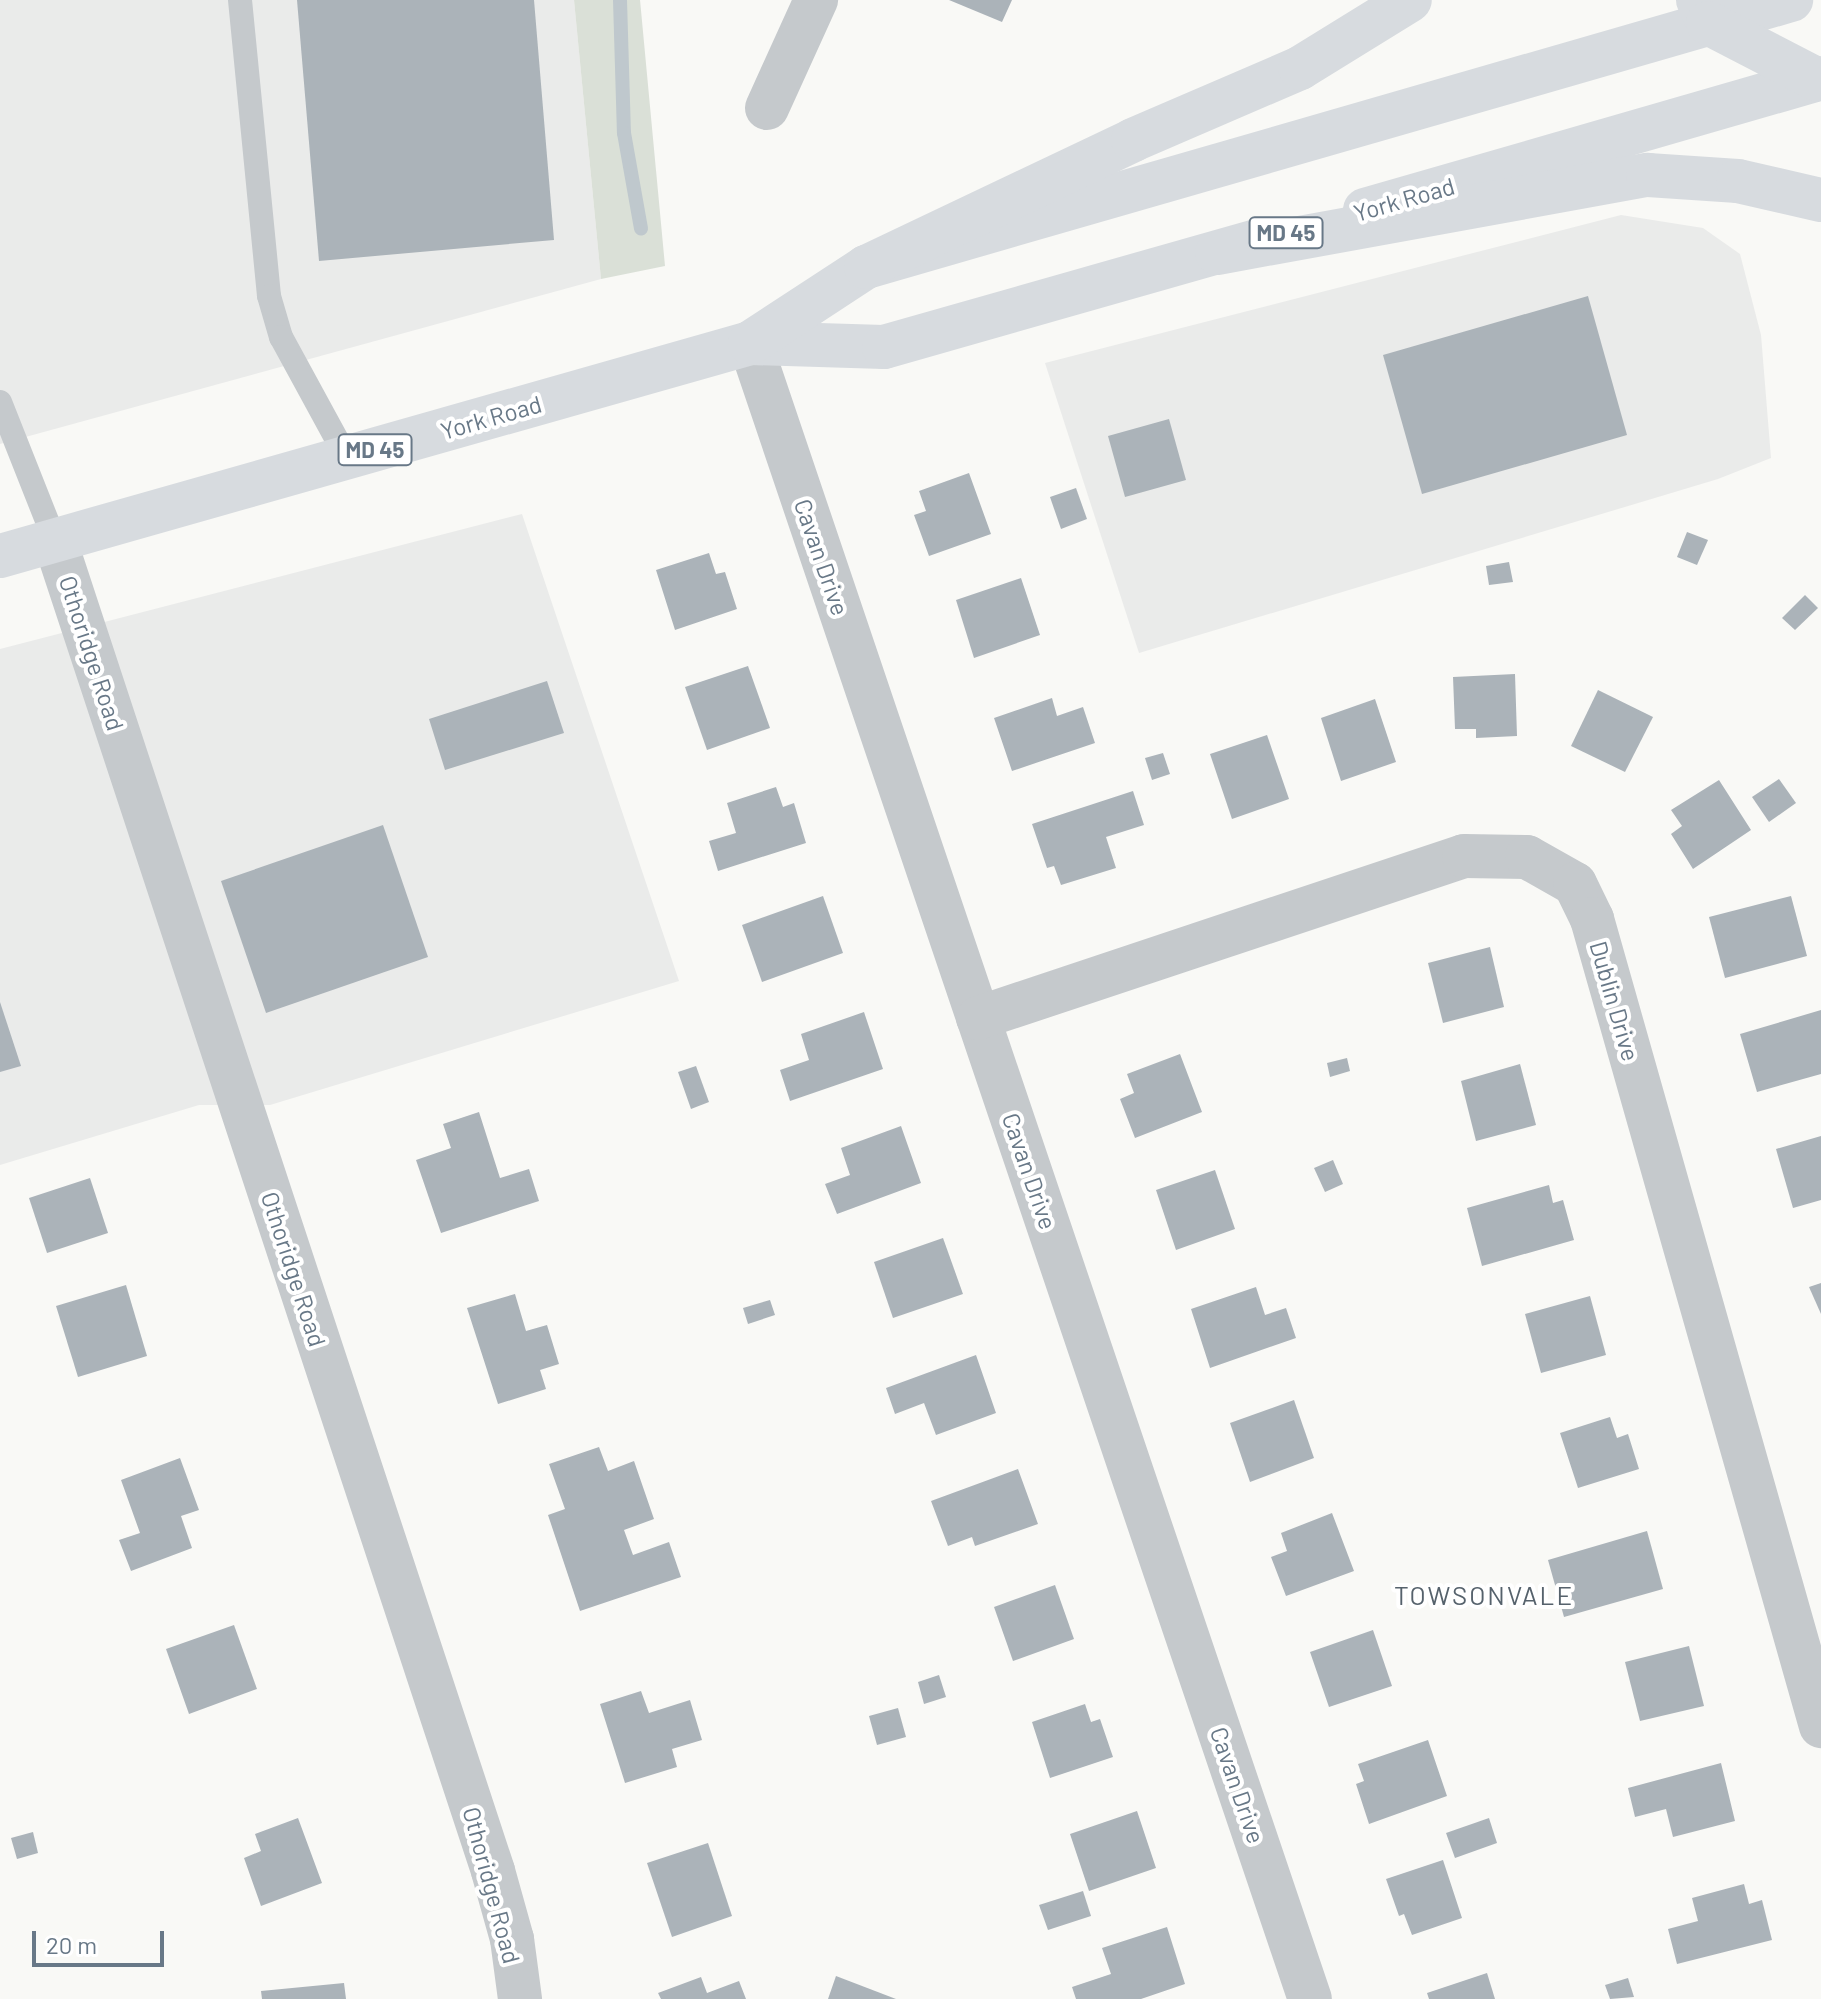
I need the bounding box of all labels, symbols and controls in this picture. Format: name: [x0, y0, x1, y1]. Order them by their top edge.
street label: York Road: [1350, 171, 1458, 227]
road number: MD 45: [1248, 215, 1324, 251]
street label: York Road: [437, 389, 545, 445]
road number: MD 45: [337, 432, 413, 468]
street label: Cavan Drive: [789, 495, 855, 619]
street label: Othoridge Road: [53, 572, 131, 734]
street label: Dublin Drive: [1584, 938, 1646, 1064]
street label: Cavan Drive: [997, 1109, 1063, 1233]
street label: Othoridge Road: [255, 1188, 333, 1350]
district label: TOWSONVALE: [1394, 1579, 1574, 1611]
street label: Cavan Drive: [1205, 1723, 1271, 1847]
street label: Othoridge Road: [457, 1804, 527, 1966]
scale bar: [36, 1915, 168, 1965]
text: 20 m: [46, 1930, 97, 1959]

